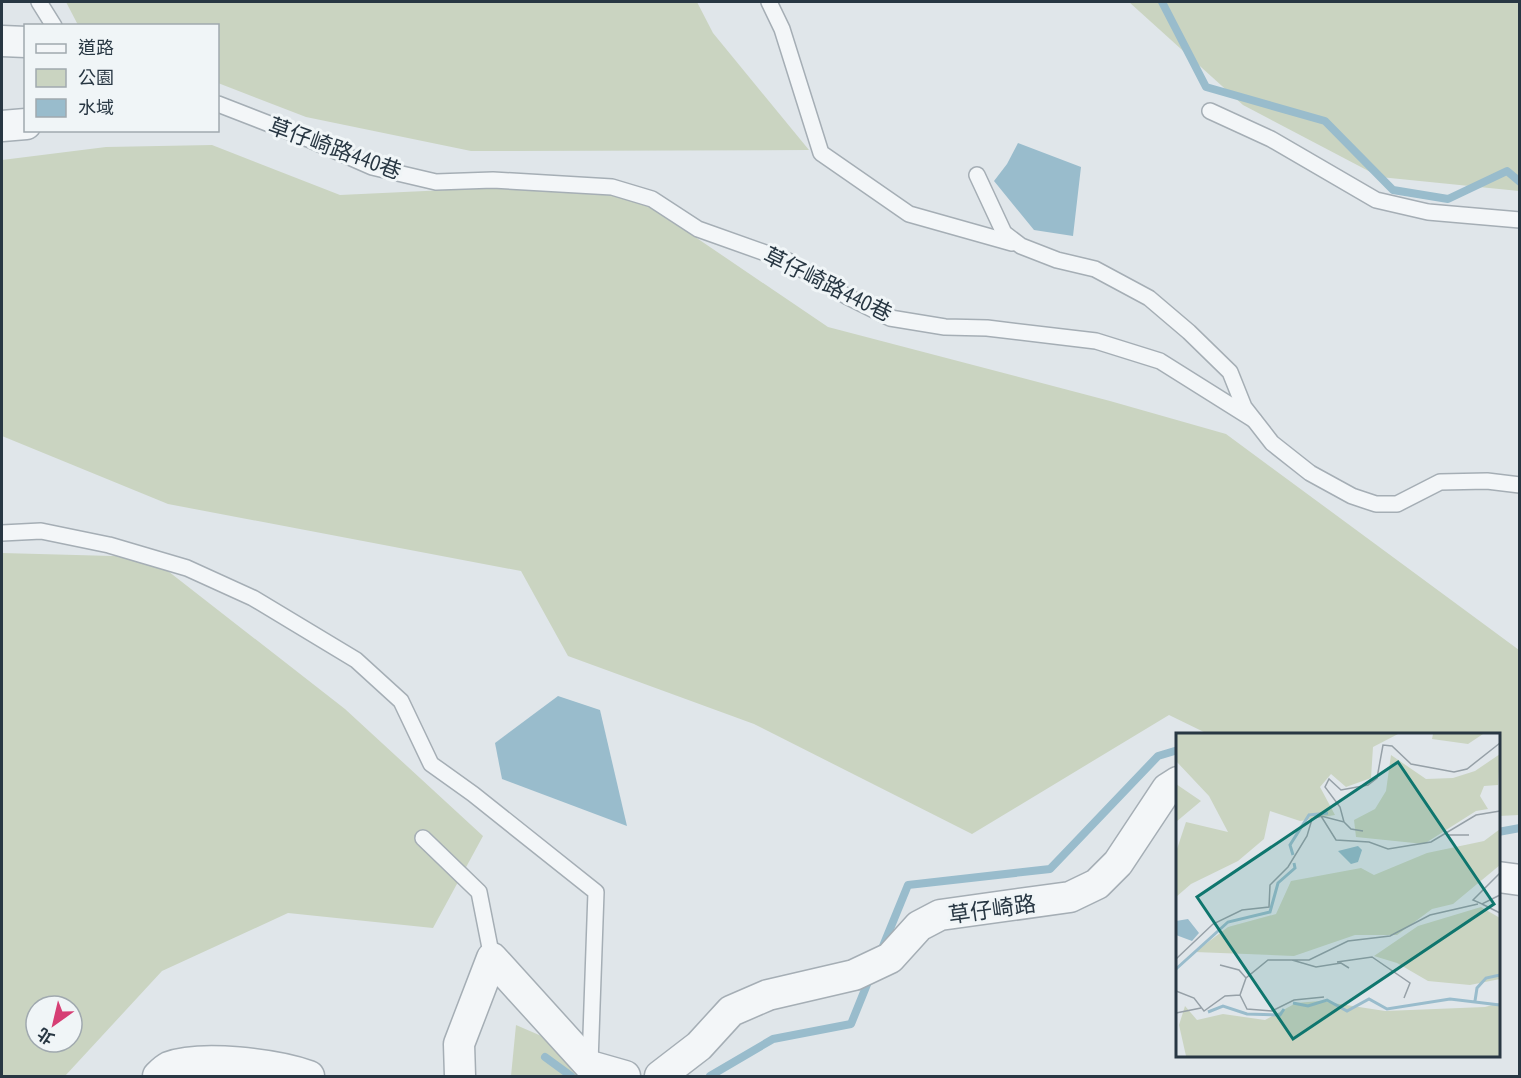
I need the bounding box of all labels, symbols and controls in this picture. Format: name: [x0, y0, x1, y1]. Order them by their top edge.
legend: [24, 24, 219, 132]
text: 道路: [78, 36, 114, 59]
text: 公園: [78, 66, 114, 89]
text: 水域: [78, 96, 114, 119]
street label: 草仔崎路440巷: [265, 111, 405, 185]
street label: 草仔崎路440巷: [759, 241, 897, 327]
inset map: [1176, 733, 1500, 1057]
street label: 草仔崎路: [946, 889, 1038, 929]
north arrow: [24, 994, 84, 1054]
text: 北: [33, 1024, 58, 1049]

